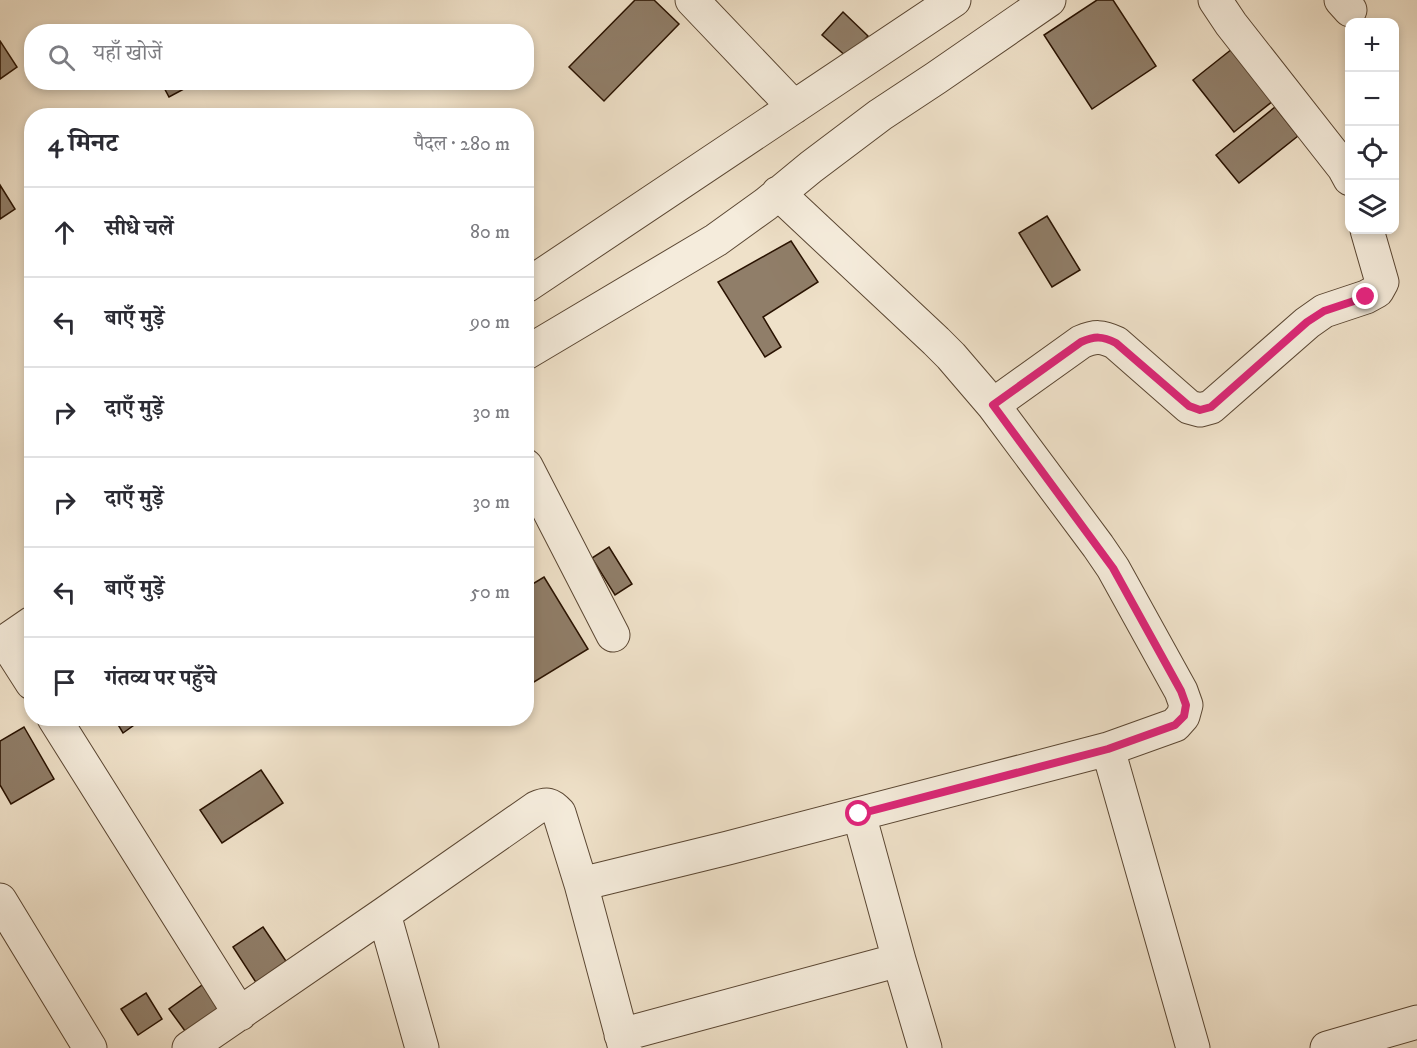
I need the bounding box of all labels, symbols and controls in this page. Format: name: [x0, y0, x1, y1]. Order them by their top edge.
map controls: [1345, 18, 1399, 234]
button: +: [1345, 18, 1399, 72]
search box: [24, 24, 534, 90]
text: यहाँ खोजें: [93, 40, 162, 67]
icon: search: [45, 41, 78, 74]
button: −: [1345, 72, 1399, 126]
button: locate: [1345, 126, 1399, 180]
text: 4 मिनट: [48, 127, 118, 160]
text: पैदल · 280 m: [414, 132, 510, 157]
button: layers: [1345, 180, 1399, 234]
text: सीधे चलें: [105, 215, 174, 242]
icon: ahead: [48, 216, 81, 249]
text: 80 m: [470, 220, 510, 245]
route end: [1352, 283, 1378, 309]
text: बाएँ मुड़ें: [105, 305, 164, 332]
icon: left: [48, 306, 81, 339]
text: 90 m: [470, 310, 510, 335]
text: दाएँ मुड़ें: [105, 395, 164, 422]
icon: right: [48, 396, 81, 429]
text: 30 m: [472, 400, 510, 425]
text: दाएँ मुड़ें: [105, 485, 164, 512]
icon: right: [48, 486, 81, 519]
text: 30 m: [472, 490, 510, 515]
text: बाएँ मुड़ें: [105, 575, 164, 602]
icon: left: [48, 576, 81, 609]
text: 50 m: [470, 580, 510, 605]
text: गंतव्य पर पहुँचे: [105, 665, 216, 692]
icon: arrive: [48, 666, 81, 699]
route start: [845, 800, 871, 826]

